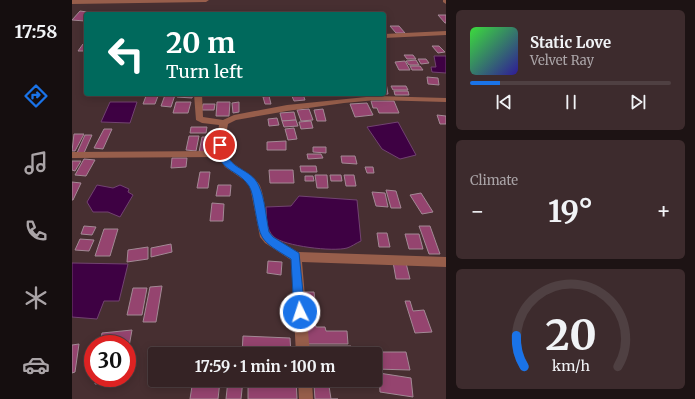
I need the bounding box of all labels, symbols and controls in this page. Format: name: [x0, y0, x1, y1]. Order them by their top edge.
text: 17:58: [14, 20, 58, 43]
text: 20 m: [166, 25, 235, 61]
icon: left: [100, 28, 152, 80]
text: Static Love: [530, 33, 611, 52]
text: Velvet Ray: [530, 52, 594, 69]
text: Turn left: [166, 60, 243, 83]
icon: directions: [22, 82, 50, 110]
icon: previous: [493, 91, 515, 113]
icon: pause: [560, 91, 582, 113]
icon: next: [627, 91, 649, 113]
pin: [203, 128, 237, 162]
icon: arrive: [209, 134, 231, 156]
icon: music: [22, 149, 50, 177]
text: Climate: [470, 172, 518, 189]
text: 19°: [548, 192, 593, 230]
text: −: [470, 197, 485, 225]
text: +: [656, 197, 671, 225]
icon: phone: [22, 217, 50, 245]
icon: climate: [22, 284, 50, 312]
position arrow: [279, 291, 321, 333]
text: 20: [545, 309, 596, 361]
speed limit sign: 30: [84, 335, 136, 387]
icon: car: [22, 351, 50, 379]
text: 17:59 · 1 min · 100 m: [195, 357, 335, 376]
text: km/h: [552, 357, 590, 375]

